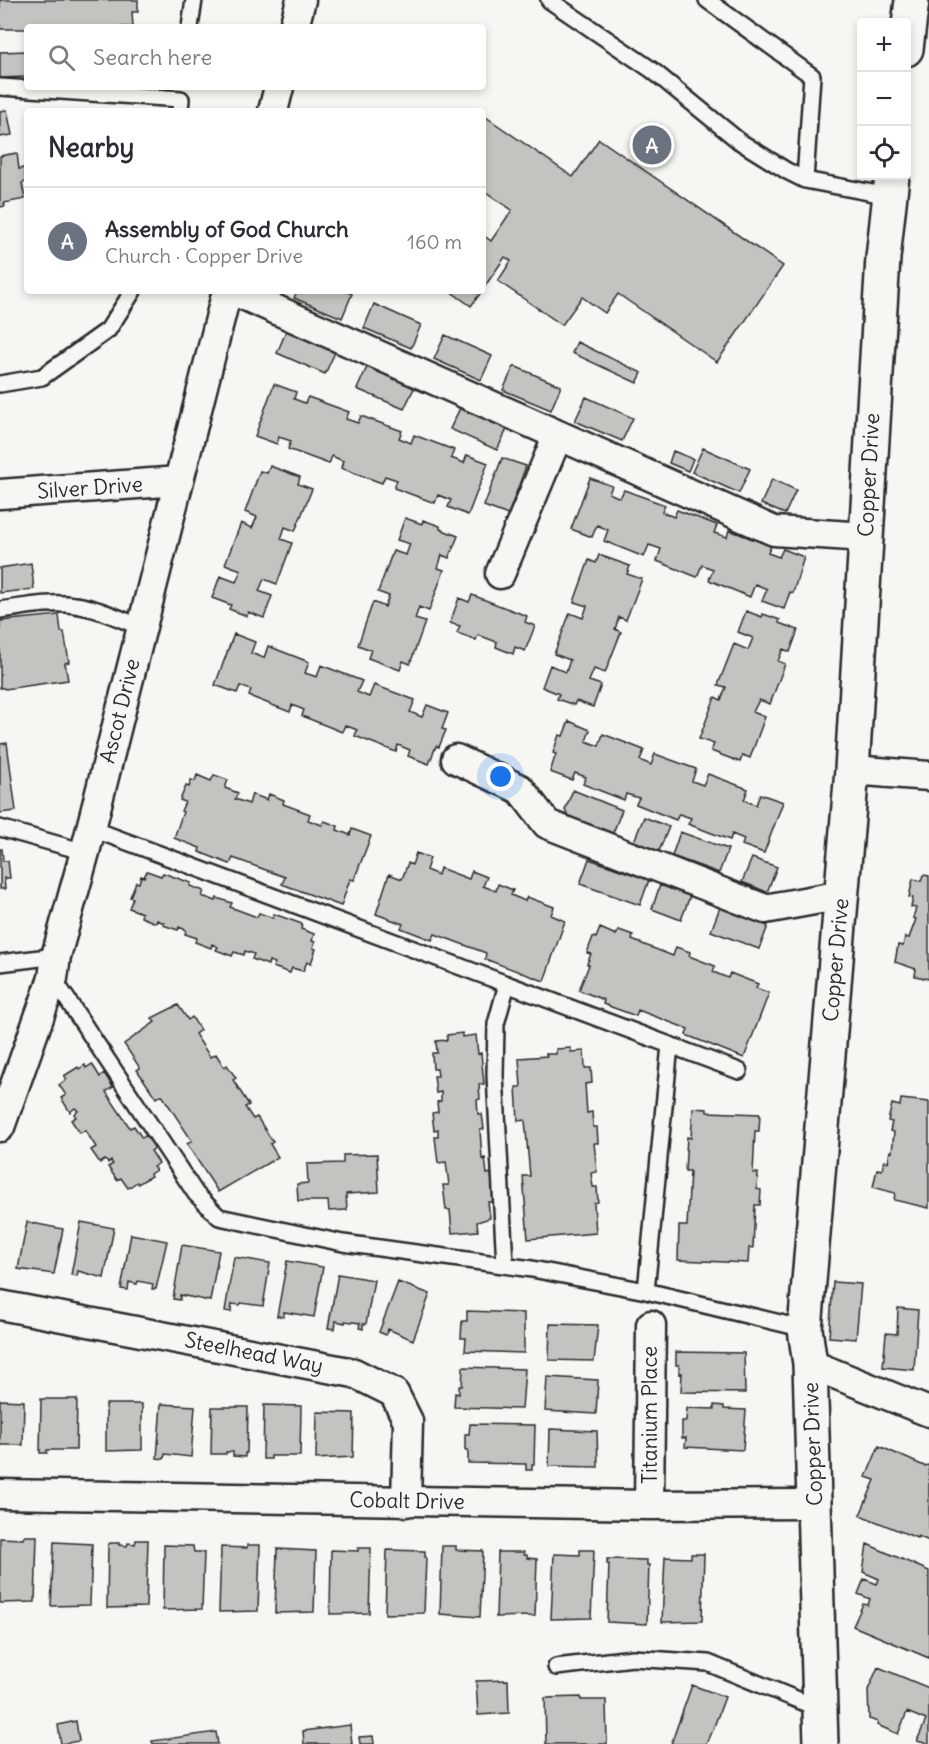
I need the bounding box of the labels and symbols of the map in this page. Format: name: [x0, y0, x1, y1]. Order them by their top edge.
pin: A: [632, 122, 672, 168]
street label: Copper Drive: [852, 412, 885, 538]
street label: Silver Drive: [36, 470, 144, 505]
street label: Ascot Drive: [93, 656, 146, 766]
your location: [486, 762, 515, 791]
street label: Copper Drive: [817, 897, 854, 1023]
street label: Steelhead Way: [183, 1326, 326, 1379]
street label: Titanium Place: [636, 1346, 663, 1484]
street label: Copper Drive: [797, 1382, 828, 1506]
street label: Cobalt Drive: [349, 1486, 465, 1515]

